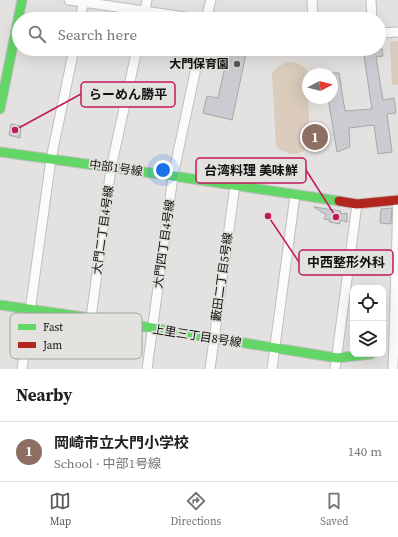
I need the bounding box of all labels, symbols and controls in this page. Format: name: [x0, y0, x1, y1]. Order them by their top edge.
search box: [12, 12, 386, 56]
icon: search: [26, 23, 48, 45]
text: Search here: [58, 24, 137, 45]
place label: 大門保育園: [169, 56, 229, 72]
marker: 大門保育園: [232, 59, 242, 69]
north arrow: [302, 68, 338, 104]
callout: らーめん勝平: [81, 82, 175, 107]
text: らーめん勝平: [89, 86, 167, 103]
pin: 1: [302, 122, 328, 152]
street label: 中部1号線: [88, 156, 144, 180]
callout: 台湾料理 美味鮮: [196, 158, 306, 183]
your location: [153, 160, 173, 180]
text: 台湾料理 美味鮮: [204, 162, 298, 179]
street label: 大門二丁目4号線: [89, 184, 117, 276]
street label: 大門四丁目4号線: [150, 198, 178, 290]
street label: 藪田二丁目5号線: [208, 231, 236, 323]
callout: 中西整形外科: [299, 250, 393, 275]
text: 中西整形外科: [307, 254, 385, 271]
map controls: [350, 285, 386, 357]
button: locate: [350, 285, 386, 321]
legend: [10, 313, 142, 359]
text: Fast: [43, 320, 63, 335]
street label: 上里三丁目8号線: [151, 321, 243, 351]
button: layers: [350, 321, 386, 357]
text: Jam: [42, 338, 62, 353]
text: Nearby: [16, 383, 72, 407]
text: 岡崎市立大門小学校: [54, 432, 189, 453]
text: 1: [25, 443, 33, 460]
text: 140 m: [348, 443, 382, 460]
text: School · 中部1号線: [54, 455, 161, 472]
tab: Map: [49, 490, 71, 529]
tab: Directions: [170, 490, 221, 529]
tab: Saved: [320, 490, 349, 529]

